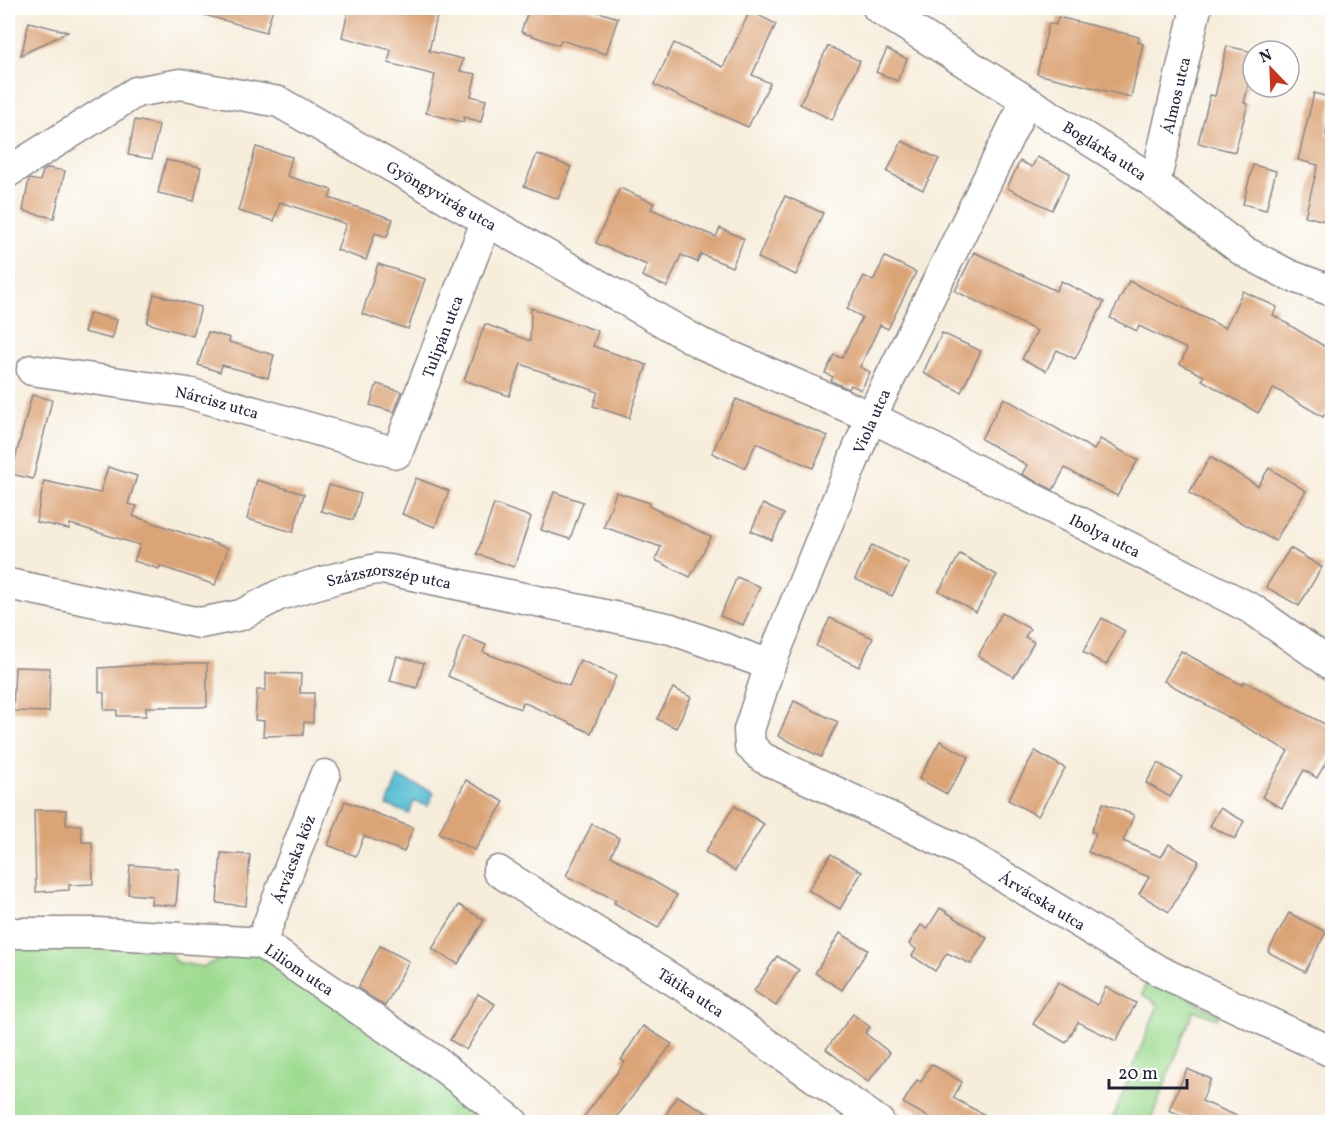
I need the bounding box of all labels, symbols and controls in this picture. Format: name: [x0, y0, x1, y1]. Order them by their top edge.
north arrow: [1241, 39, 1301, 99]
text: N: [1256, 44, 1276, 69]
street label: Álmos utca: [1158, 55, 1197, 137]
street label: Boglárka utca: [1058, 117, 1151, 187]
street label: Gyöngyvirág utca: [382, 157, 500, 237]
street label: Tulipán utca: [418, 293, 470, 382]
street label: Nárcisz utca: [173, 382, 261, 426]
street label: Viola utca: [849, 386, 897, 458]
street label: Ibolya utca: [1065, 510, 1144, 564]
street label: Százszorszép utca: [324, 560, 453, 596]
street label: Árvácska köz: [268, 812, 322, 907]
street label: Árvácska utca: [994, 867, 1089, 937]
street label: Liliom utca: [260, 940, 337, 1002]
street label: Tátika utca: [653, 964, 728, 1024]
scale bar: [1109, 1052, 1187, 1090]
text: 20 m: [1118, 1062, 1158, 1087]

